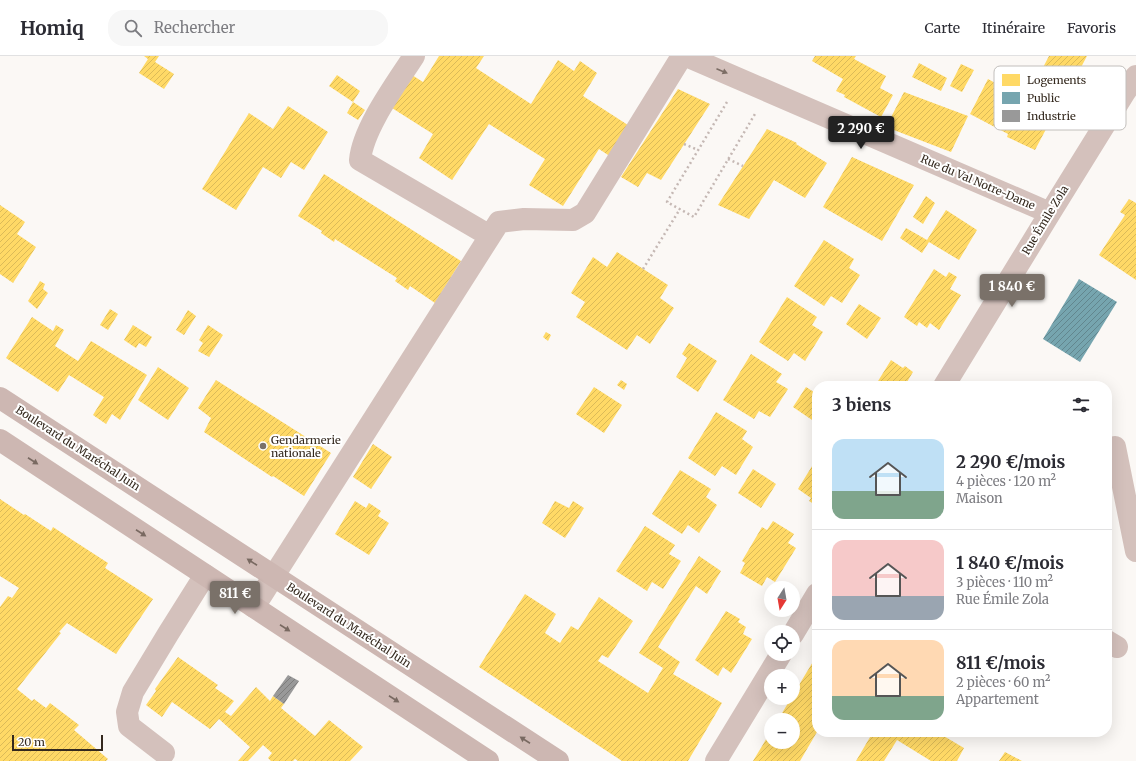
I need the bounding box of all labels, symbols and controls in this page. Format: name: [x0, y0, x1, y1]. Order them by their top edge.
search box: [108, 10, 388, 46]
text: Homiq: [20, 16, 84, 40]
icon: search: [122, 17, 144, 39]
text: Rechercher: [154, 18, 235, 37]
text: Carte: [925, 19, 960, 37]
text: Itinéraire: [982, 19, 1045, 37]
text: Favoris: [1067, 19, 1116, 37]
legend: [994, 66, 1126, 130]
one-way arrow: [717, 69, 729, 75]
text: Logements: [1027, 73, 1086, 87]
text: Public: [1027, 91, 1060, 105]
text: Industrie: [1027, 109, 1076, 123]
pin: 2 290 €: [824, 116, 898, 150]
text: 2 290 €: [837, 120, 885, 137]
street label: Rue du Val Notre-Dame: [919, 151, 1038, 213]
street label: Rue Émile Zola: [1019, 183, 1071, 257]
pin: 1 840 €: [975, 274, 1049, 308]
text: 1 840 €: [989, 278, 1035, 295]
text: 3 biens: [832, 394, 891, 416]
icon: filters: [1070, 394, 1092, 416]
street label: Boulevard du Maréchal Juin: [13, 402, 143, 494]
place label: Gendarmerie nationale: [271, 433, 341, 460]
marker: Gendarmerie nationale: [258, 441, 268, 451]
text: 2 290 €/mois: [956, 451, 1065, 473]
icon: home: [864, 455, 912, 503]
one-way arrow: [28, 457, 38, 465]
text: 4 pièces · 120 m²: [956, 473, 1056, 490]
text: Maison: [956, 490, 1003, 507]
one-way arrow: [136, 529, 146, 537]
text: 1 840 €/mois: [956, 552, 1064, 574]
icon: home: [864, 556, 912, 604]
one-way arrow: [247, 558, 257, 566]
text: 3 pièces · 110 m²: [956, 574, 1053, 591]
street label: Boulevard du Maréchal Juin: [284, 579, 414, 671]
pin: 811 €: [207, 581, 263, 615]
north arrow: [764, 581, 800, 617]
map controls: [764, 581, 800, 749]
text: 811 €: [219, 585, 251, 602]
text: Rue Émile Zola: [956, 591, 1049, 608]
one-way arrow: [279, 624, 291, 631]
button: locate: [764, 625, 800, 661]
text: 811 €/mois: [956, 652, 1045, 674]
icon: home: [864, 656, 912, 704]
button: +: [764, 669, 800, 705]
text: 2 pièces · 60 m²: [956, 674, 1050, 691]
text: Appartement: [956, 691, 1039, 708]
one-way arrow: [388, 695, 399, 703]
button: −: [764, 713, 800, 749]
scale bar: [12, 733, 103, 752]
text: 20 m: [18, 735, 45, 749]
one-way arrow: [520, 736, 530, 744]

